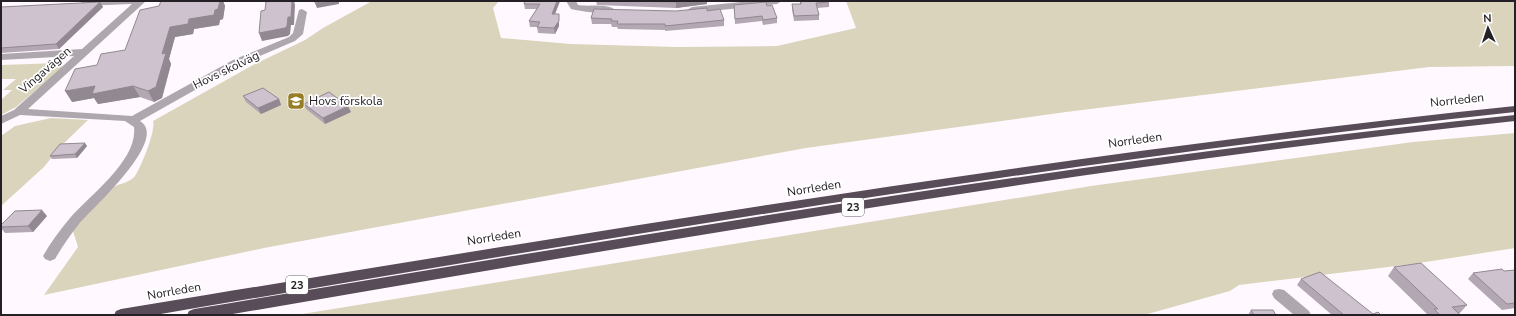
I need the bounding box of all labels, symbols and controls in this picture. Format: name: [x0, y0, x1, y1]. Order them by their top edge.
north arrow: [1468, 8, 1508, 48]
text: N: [1483, 11, 1492, 26]
street label: Vingavägen: [15, 43, 74, 98]
street label: Hovs skolväg: [190, 47, 262, 93]
street label: Norrleden: [1429, 89, 1485, 111]
school or university icon: Hovs förskola: [286, 91, 306, 111]
place label: Hovs förskola: [309, 93, 383, 109]
street label: Norrleden: [1107, 128, 1163, 152]
street label: Norrleden: [786, 176, 842, 200]
road number: 23: [842, 198, 864, 216]
street label: Norrleden: [466, 225, 522, 249]
road number: 23: [286, 276, 308, 294]
street label: Norrleden: [146, 278, 202, 304]

